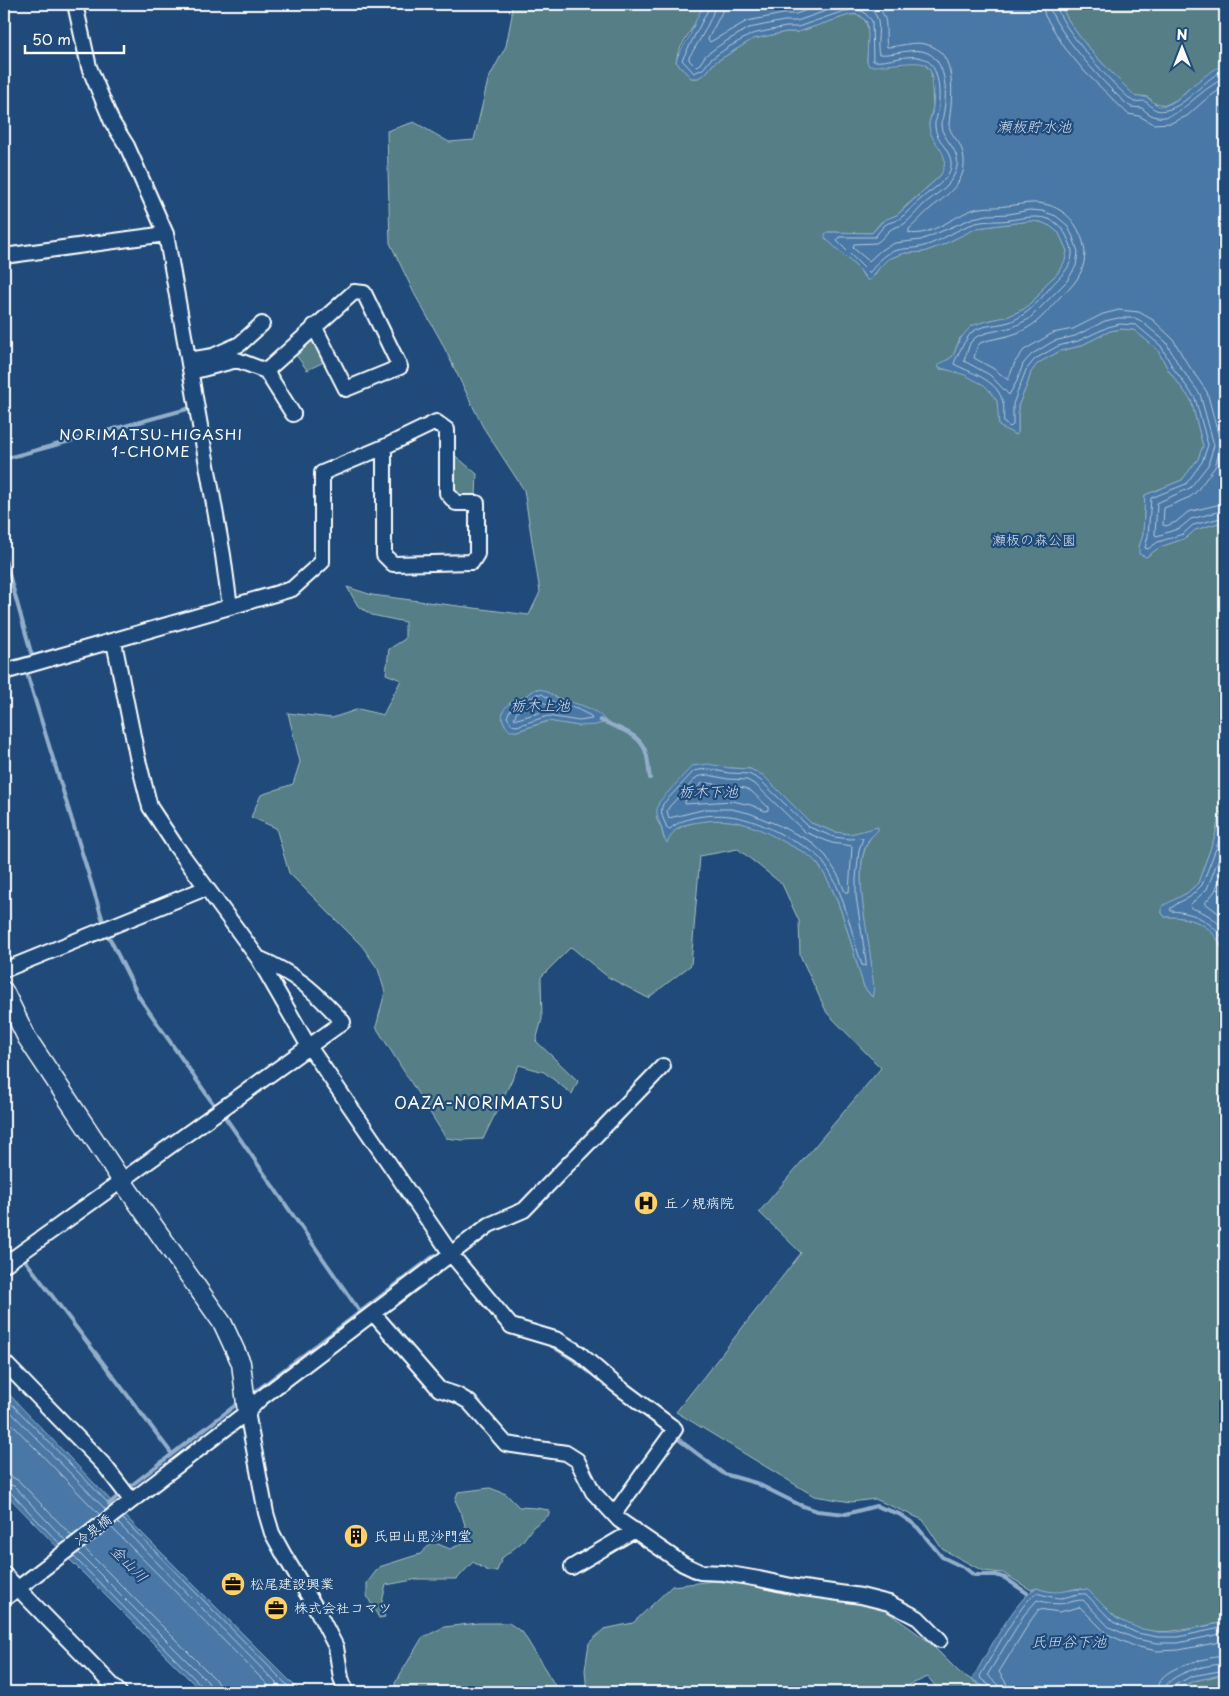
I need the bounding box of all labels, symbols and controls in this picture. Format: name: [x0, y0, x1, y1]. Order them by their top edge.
scale bar: [25, 22, 124, 54]
north arrow: [1156, 22, 1206, 72]
text: N: [1176, 24, 1188, 45]
text: 50 m: [32, 27, 71, 50]
water label: 瀬板貯水池: [996, 114, 1072, 137]
district label: NORIMATSU-HIGASHI 1-CHOME: [59, 422, 243, 462]
park label: 瀬板の森公園: [992, 529, 1076, 550]
water label: 栃木上池: [510, 693, 571, 716]
water label: 栃木下池: [678, 779, 739, 802]
district label: OAZA-NORIMATSU: [394, 1090, 564, 1114]
hospital icon: 丘ノ規病院: [633, 1190, 659, 1216]
place label: 丘ノ規病院: [664, 1192, 734, 1213]
street label: 冷泉橋: [70, 1509, 116, 1551]
building icon: 氏田山毘沙門堂: [343, 1523, 369, 1549]
place label: 氏田山毘沙門堂: [374, 1525, 472, 1546]
water label: 金山川: [106, 1539, 154, 1587]
office icon: 松尾建設興業: [220, 1571, 246, 1597]
place label: 松尾建設興業: [250, 1573, 334, 1594]
office icon: 株式会社コマツ: [263, 1595, 289, 1621]
place label: 株式会社コマツ: [294, 1597, 392, 1618]
water label: 氏田谷下池: [1031, 1629, 1107, 1652]

